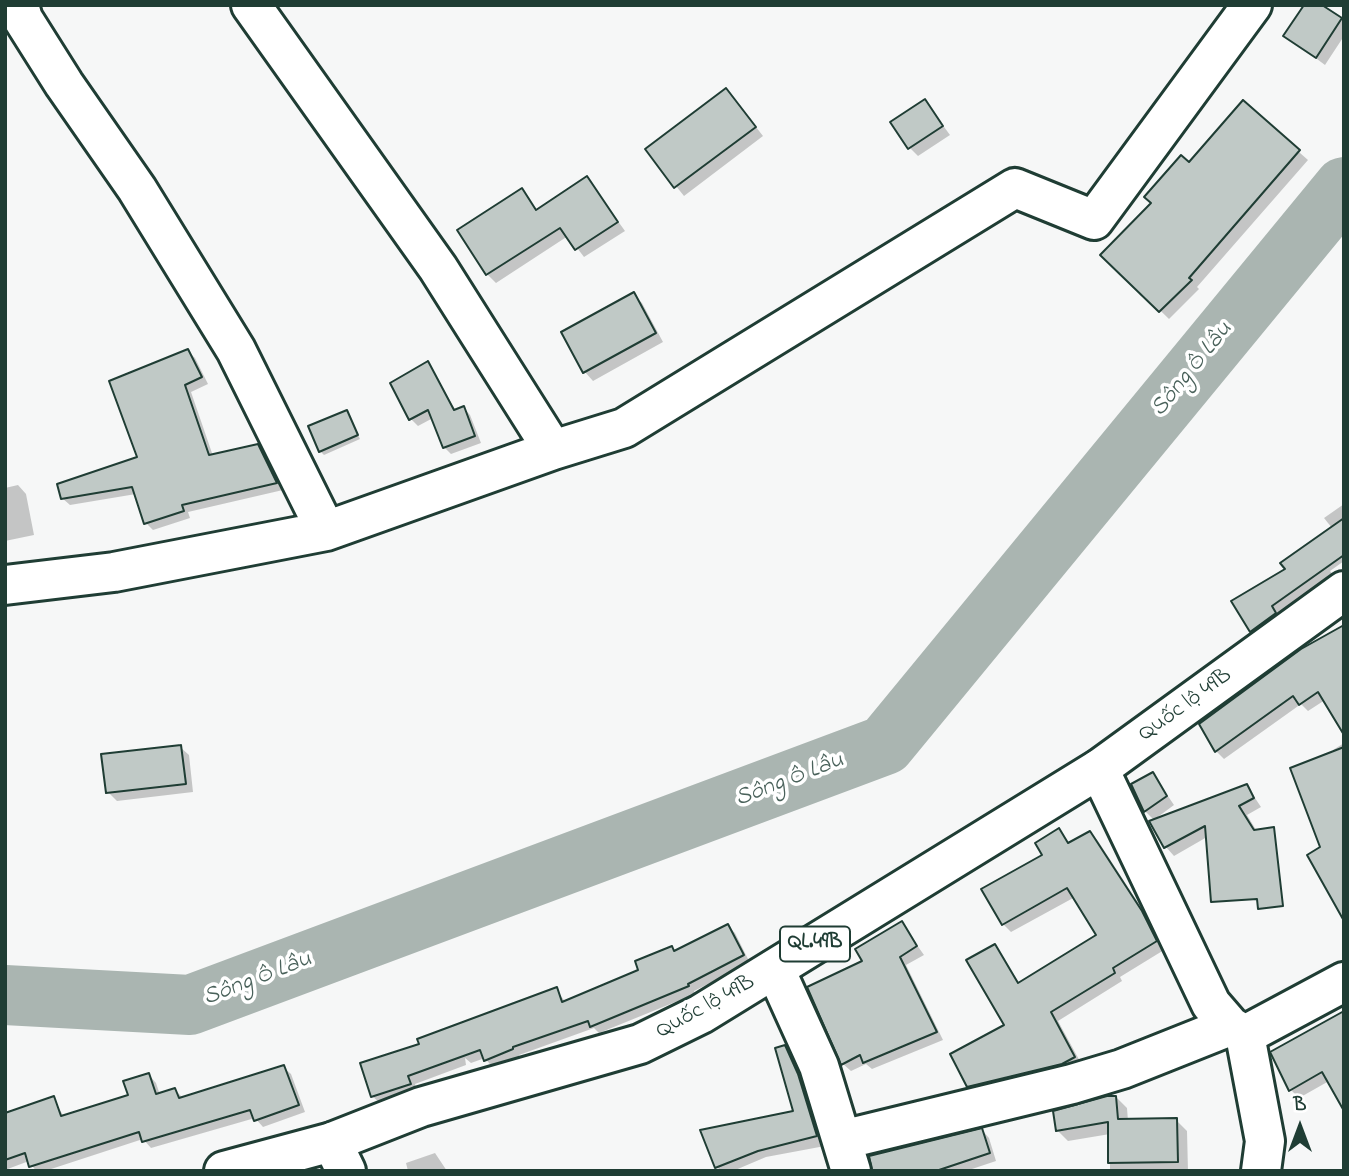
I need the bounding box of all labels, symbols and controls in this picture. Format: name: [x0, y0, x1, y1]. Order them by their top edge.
water label: Sông Ô Lâu: [1146, 317, 1240, 423]
street label: Quốc lộ 49B: [1134, 663, 1238, 749]
water label: Sông Ô Lâu: [732, 747, 848, 815]
road number: QL.49B: [780, 926, 850, 962]
water label: Sông Ô Lâu: [200, 946, 316, 1014]
street label: Quốc lộ 49B: [652, 970, 760, 1046]
north arrow: [1265, 1092, 1335, 1162]
text: B: [1294, 1092, 1306, 1119]

